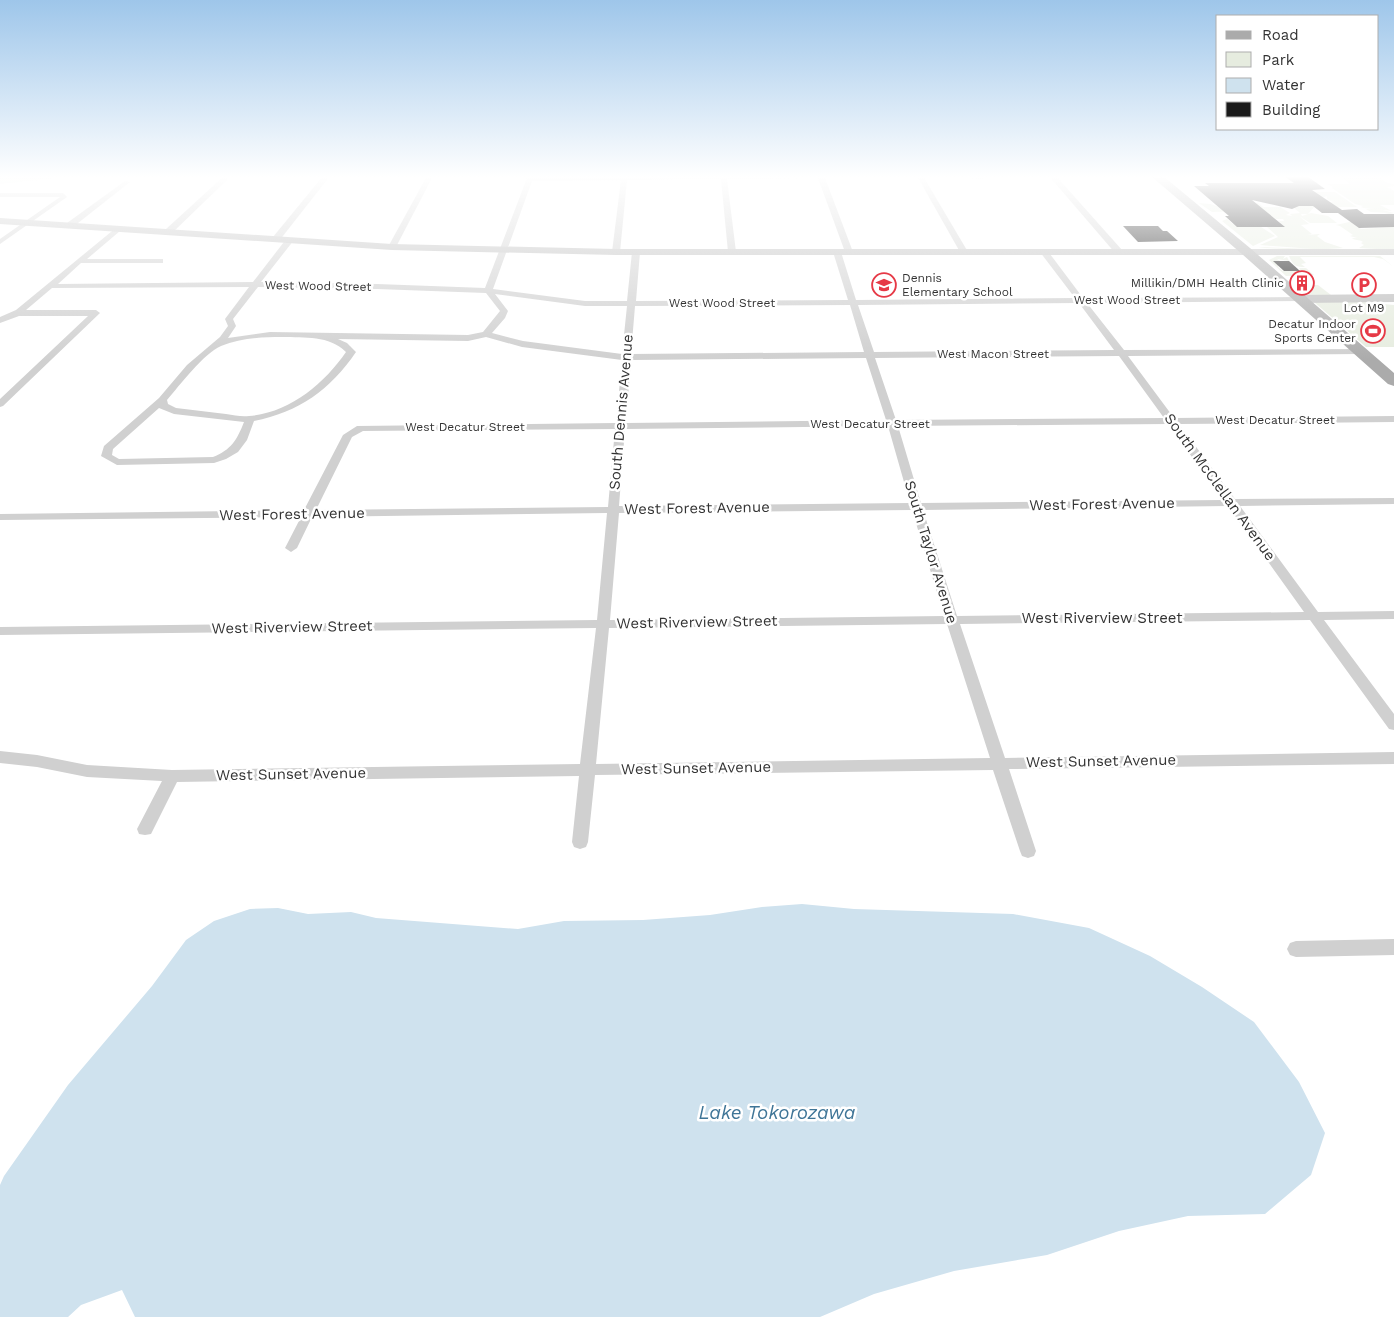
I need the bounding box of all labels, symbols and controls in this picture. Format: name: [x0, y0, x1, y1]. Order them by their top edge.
legend: [1216, 15, 1379, 130]
text: Road: [1262, 26, 1299, 44]
text: Park: [1262, 51, 1295, 69]
text: Water: [1262, 76, 1305, 94]
text: Building: [1262, 101, 1320, 119]
building icon: Millikin/DMH Health Clinic: [1289, 270, 1315, 296]
place label: Dennis Elementary School: [902, 271, 1013, 299]
school or university icon: Dennis Elementary School: [871, 272, 897, 298]
parking icon: Lot M9: [1351, 272, 1377, 298]
place label: Millikin/DMH Health Clinic: [1131, 276, 1284, 290]
street label: West Wood Street: [265, 278, 371, 294]
street label: West Wood Street: [1074, 293, 1180, 307]
street label: West Wood Street: [669, 296, 775, 310]
place label: Lot M9: [1344, 301, 1384, 315]
place label: Decatur Indoor Sports Center: [1268, 317, 1356, 345]
sports icon: Decatur Indoor Sports Center: [1360, 318, 1386, 344]
street label: South Dennis Avenue: [605, 333, 637, 491]
street label: West Macon Street: [937, 347, 1049, 361]
street label: South McClellan Avenue: [1161, 410, 1279, 564]
street label: West Decatur Street: [1215, 413, 1335, 427]
street label: West Decatur Street: [810, 417, 930, 431]
street label: West Decatur Street: [405, 420, 525, 434]
street label: South Taylor Avenue: [901, 478, 961, 626]
street label: West Forest Avenue: [1029, 494, 1175, 514]
street label: West Forest Avenue: [624, 498, 770, 518]
street label: West Forest Avenue: [219, 504, 365, 524]
street label: West Riverview Street: [1021, 609, 1183, 627]
street label: West Riverview Street: [616, 612, 778, 632]
street label: West Riverview Street: [211, 617, 373, 637]
street label: West Sunset Avenue: [1026, 751, 1176, 771]
street label: West Sunset Avenue: [621, 758, 771, 778]
street label: West Sunset Avenue: [216, 764, 366, 784]
water label: Lake Tokorozawa: [698, 1101, 856, 1124]

